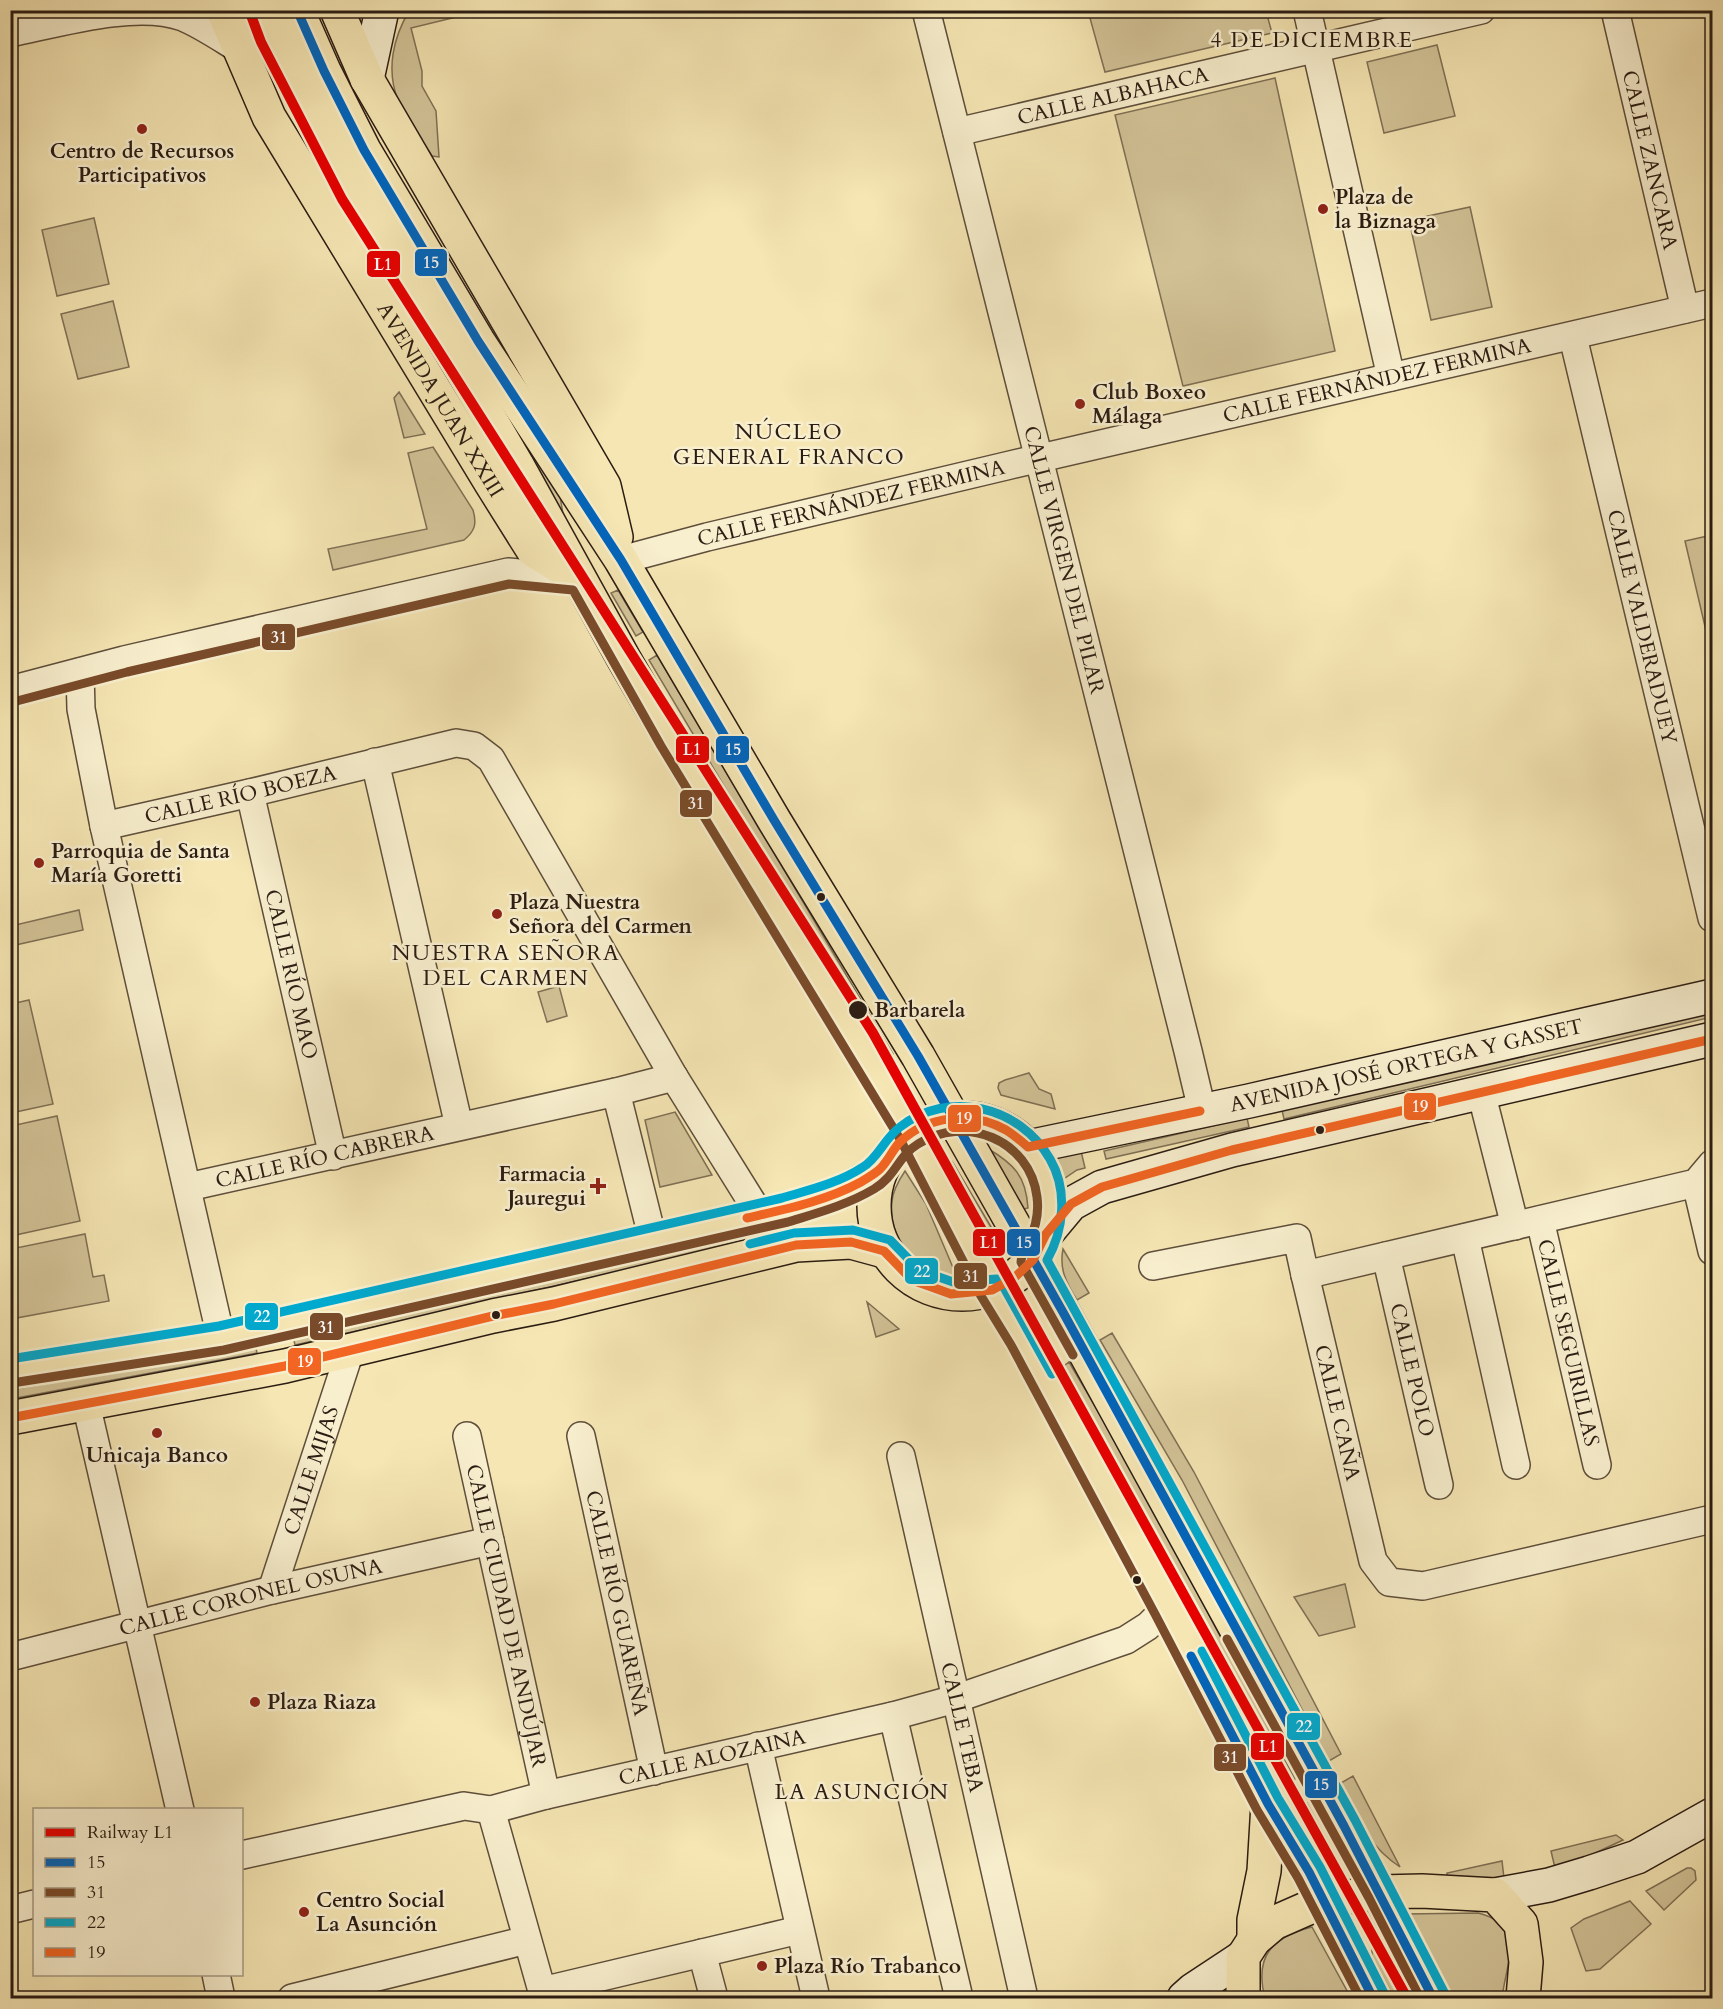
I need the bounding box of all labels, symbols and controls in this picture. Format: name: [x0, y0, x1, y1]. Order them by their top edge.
district label: 4 DE DICIEMBRE: [1210, 25, 1414, 55]
street label: CALLE ALBAHACA: [1014, 59, 1211, 132]
street label: CALLE ZANCARA: [1615, 67, 1685, 253]
marker: Centro de Recursos Participativos: [135, 122, 149, 136]
place label: Centro de Recursos Participativos: [50, 137, 234, 190]
place label: Plaza de la Biznaga: [1335, 183, 1437, 236]
marker: Plaza de la Biznaga: [1316, 202, 1330, 216]
line badge: 15: [414, 248, 448, 277]
line badge: L1: [366, 250, 401, 278]
text: 15: [423, 252, 439, 274]
text: L1: [374, 254, 392, 276]
street label: AVENIDA JUAN XXIII: [370, 297, 511, 503]
street label: CALLE FERNÁNDEZ FERMINA: [1220, 331, 1534, 430]
place label: Club Boxeo Málaga: [1092, 378, 1206, 431]
marker: Club Boxeo Málaga: [1073, 397, 1087, 411]
district label: NÚCLEO GENERAL FRANCO: [673, 417, 905, 472]
street label: CALLE VIRGEN DEL PILAR: [1017, 423, 1112, 697]
street label: CALLE FERNÁNDEZ FERMINA: [694, 452, 1008, 554]
street label: CALLE VALDERADUEY: [1600, 506, 1685, 748]
line badge: 31: [261, 623, 296, 651]
text: 31: [271, 627, 287, 649]
line badge: L1: [675, 735, 710, 764]
line badge: 15: [715, 735, 750, 764]
text: L1: [683, 739, 701, 761]
text: 15: [725, 739, 741, 761]
street label: CALLE RÍO BOEZA: [142, 758, 339, 831]
line badge: 31: [679, 789, 713, 818]
text: 31: [688, 793, 704, 815]
place label: Parroquia de Santa María Goretti: [51, 837, 230, 890]
marker: Parroquia de Santa María Goretti: [32, 856, 46, 870]
street label: CALLE RÍO MAO: [258, 887, 325, 1062]
place label: Plaza Nuestra Señora del Carmen: [509, 888, 692, 941]
unlabelled marker: [815, 891, 827, 903]
marker: Plaza Nuestra Señora del Carmen: [490, 907, 504, 921]
district label: NUESTRA SEÑORA DEL CARMEN: [392, 938, 620, 993]
place label: Barbarela: [874, 996, 966, 1025]
marker: Barbarela: [847, 999, 869, 1021]
street label: AVENIDA JOSÉ ORTEGA Y GASSET: [1227, 1011, 1586, 1119]
line badge: 19: [1403, 1092, 1437, 1121]
text: 19: [1412, 1096, 1428, 1118]
line badge: 19: [947, 1104, 982, 1133]
text: 19: [956, 1108, 972, 1130]
street label: CALLE RÍO CABRERA: [213, 1118, 437, 1195]
unlabelled marker: [1314, 1124, 1326, 1136]
place label: Farmacia Jauregui: [498, 1160, 587, 1213]
marker: Farmacia Jauregui: [591, 1179, 605, 1193]
line badge: L1: [972, 1228, 1006, 1257]
line badge: 15: [1006, 1228, 1041, 1257]
text: L1: [980, 1232, 998, 1254]
text: 15: [1016, 1232, 1032, 1254]
street label: CALLE SEGUIRILLAS: [1530, 1236, 1607, 1449]
line badge: 22: [904, 1257, 939, 1285]
text: 22: [914, 1261, 930, 1283]
line badge: 31: [953, 1262, 988, 1290]
text: 31: [963, 1266, 979, 1288]
street label: CALLE POLO: [1383, 1300, 1442, 1440]
line badge: 22: [244, 1302, 279, 1331]
text: 22: [254, 1306, 270, 1328]
unlabelled marker: [490, 1309, 502, 1321]
line badge: 31: [309, 1312, 344, 1341]
text: 31: [318, 1317, 334, 1339]
street label: CALLE CAÑA: [1308, 1342, 1368, 1484]
line badge: 19: [287, 1347, 322, 1376]
text: 19: [297, 1351, 313, 1373]
street label: CALLE MIJAS: [276, 1402, 346, 1539]
marker: Unicaja Banco: [150, 1426, 164, 1440]
place label: Unicaja Banco: [86, 1441, 228, 1470]
street label: CALLE CIUDAD DE ANDÚJAR: [459, 1461, 554, 1770]
street label: CALLE RÍO GUAREÑA: [579, 1488, 656, 1718]
street label: CALLE CORONEL OSUNA: [116, 1551, 385, 1643]
unlabelled marker: [1131, 1574, 1143, 1586]
street label: CALLE TEBA: [934, 1659, 991, 1795]
place label: Plaza Riaza: [267, 1688, 377, 1717]
marker: Plaza Riaza: [248, 1695, 262, 1709]
line badge: 22: [1286, 1712, 1321, 1741]
text: 22: [1296, 1716, 1312, 1738]
street label: CALLE ALOZAINA: [616, 1722, 808, 1793]
line badge: L1: [1250, 1732, 1285, 1761]
text: L1: [1259, 1736, 1277, 1758]
line badge: 31: [1213, 1743, 1247, 1772]
text: 31: [1222, 1747, 1238, 1769]
line badge: 15: [1304, 1770, 1338, 1799]
text: 15: [1313, 1774, 1329, 1796]
district label: LA ASUNCIÓN: [774, 1777, 950, 1807]
legend: [33, 1808, 243, 1976]
text: Railway L1: [87, 1820, 174, 1845]
text: 15: [87, 1850, 105, 1875]
text: 31: [87, 1880, 105, 1905]
place label: Centro Social La Asunción: [316, 1886, 445, 1939]
marker: Centro Social La Asunción: [297, 1905, 311, 1919]
text: 22: [87, 1910, 105, 1935]
text: 19: [87, 1940, 105, 1965]
place label: Plaza Río Trabanco: [774, 1952, 961, 1981]
marker: Plaza Río Trabanco: [755, 1959, 769, 1973]

